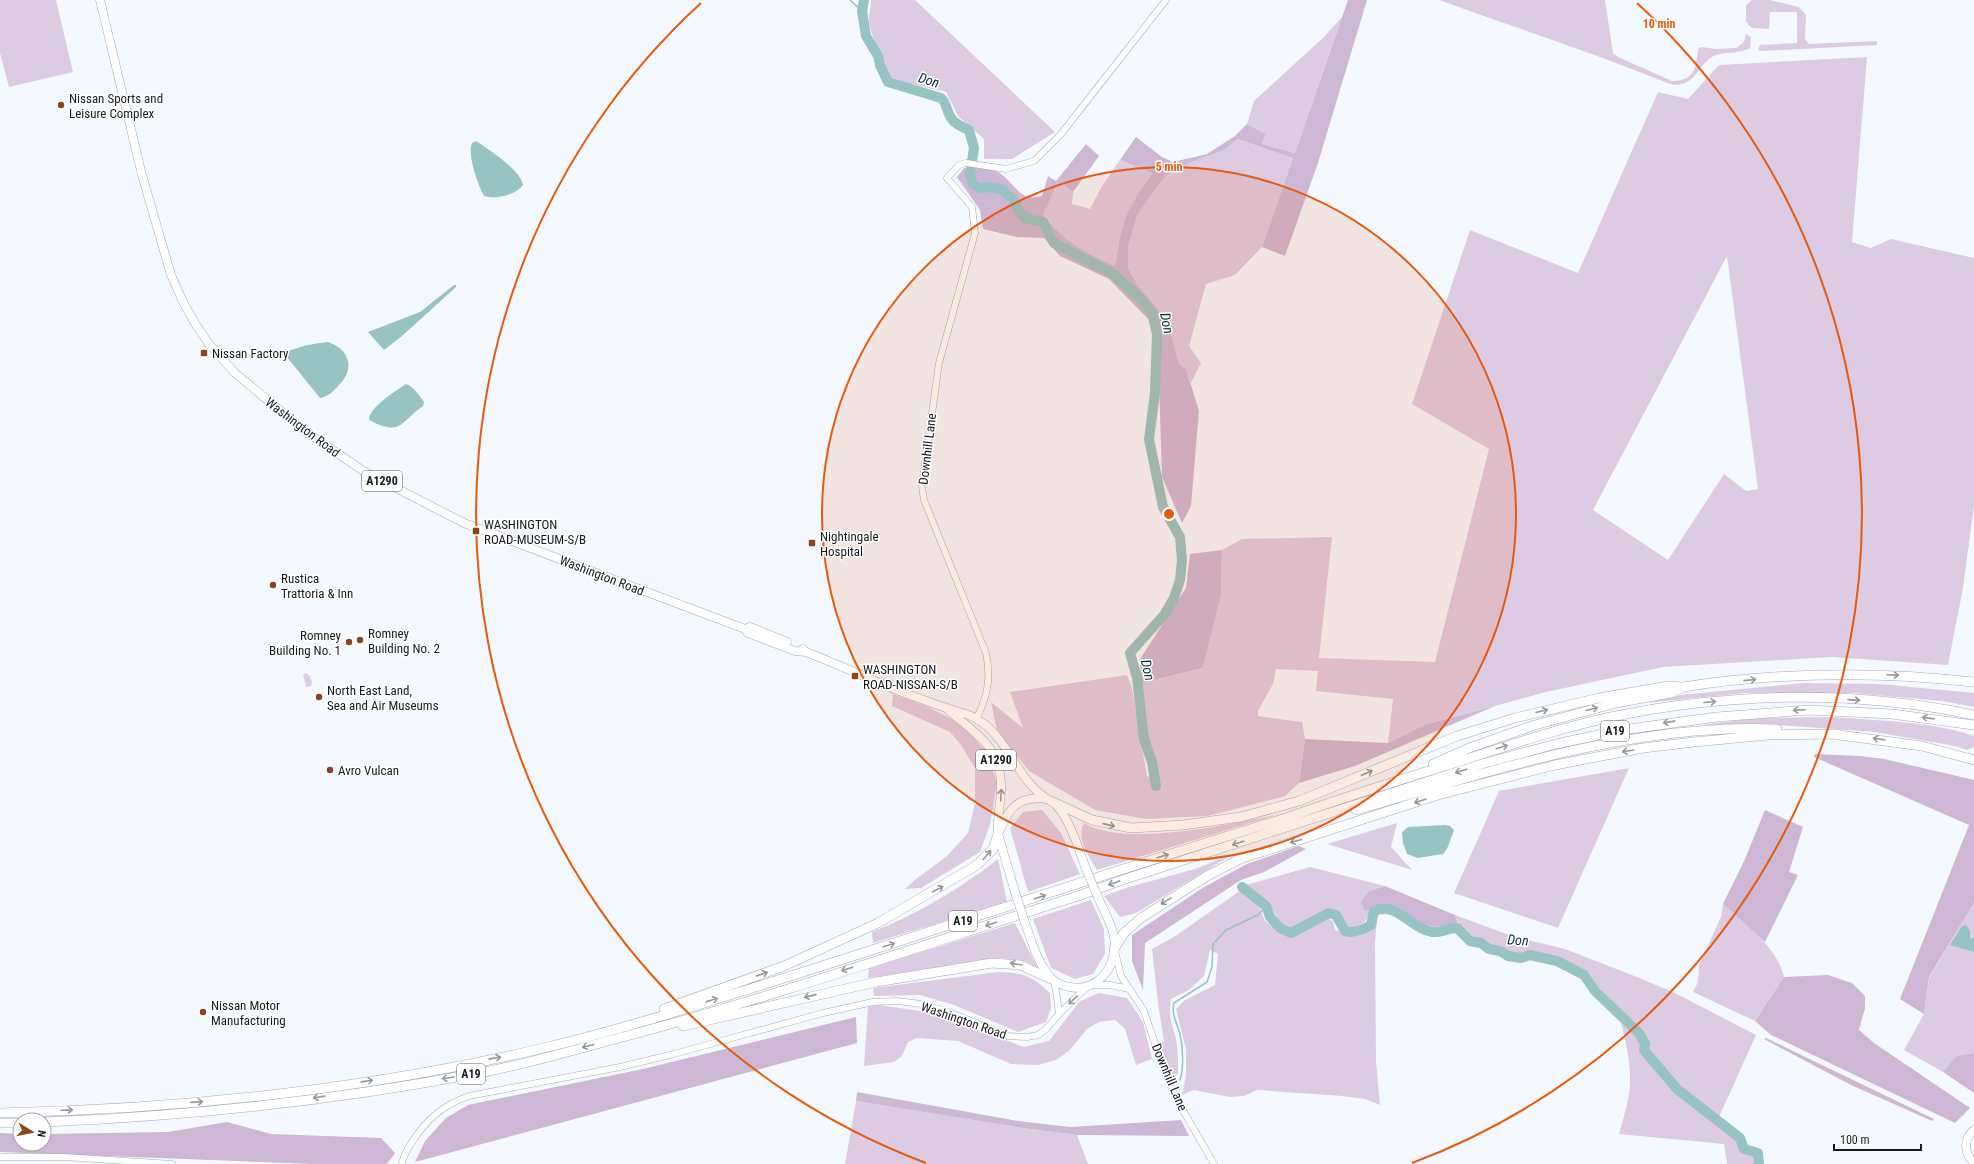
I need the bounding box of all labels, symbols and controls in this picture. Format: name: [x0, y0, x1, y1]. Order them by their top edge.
text: 10 min: [1643, 17, 1675, 31]
water label: Don: [917, 69, 941, 91]
place label: Nissan Sports and Leisure Complex: [69, 91, 163, 121]
marker: Nissan Sports and Leisure Complex: [56, 100, 66, 110]
text: 5 min: [1156, 160, 1182, 174]
water label: Don: [1157, 311, 1177, 335]
place label: Nissan Factory: [212, 346, 289, 361]
marker: Nissan Factory: [199, 348, 209, 358]
street label: Washington Road: [262, 394, 343, 460]
street label: Downhill Lane: [916, 413, 939, 486]
road number: A1290: [362, 471, 402, 491]
centre of rings: [1162, 507, 1176, 521]
place label: WASHINGTON ROAD-MUSEUM-S/B: [484, 517, 586, 547]
marker: WASHINGTON ROAD-MUSEUM-S/B: [471, 526, 481, 536]
place label: Nightingale Hospital: [820, 529, 879, 559]
marker: Nightingale Hospital: [807, 538, 817, 548]
street label: Washington Road: [557, 552, 646, 598]
place label: Rustica Trattoria & Inn: [281, 571, 353, 601]
marker: Rustica Trattoria & Inn: [268, 580, 278, 590]
place label: Romney Building No. 2: [368, 626, 440, 656]
place label: Romney Building No. 1: [269, 628, 342, 658]
marker: Romney Building No. 2: [355, 635, 365, 645]
marker: Romney Building No. 1: [344, 637, 354, 647]
water label: Don: [1138, 658, 1158, 682]
place label: WASHINGTON ROAD-NISSAN-S/B: [863, 662, 958, 692]
marker: WASHINGTON ROAD-NISSAN-S/B: [850, 671, 860, 681]
one-way arrow: [1886, 672, 1899, 679]
one-way arrow: [1743, 676, 1756, 683]
place label: North East Land, Sea and Air Museums: [327, 683, 439, 713]
marker: North East Land, Sea and Air Museums: [314, 692, 324, 702]
one-way arrow: [1847, 696, 1860, 703]
one-way arrow: [1703, 698, 1716, 706]
one-way arrow: [1585, 705, 1598, 712]
one-way arrow: [1535, 706, 1548, 714]
one-way arrow: [1793, 706, 1806, 714]
one-way arrow: [1922, 714, 1935, 722]
one-way arrow: [1663, 718, 1676, 726]
road number: A19: [1601, 721, 1629, 741]
one-way arrow: [1873, 735, 1886, 743]
one-way arrow: [1495, 743, 1508, 750]
one-way arrow: [1622, 747, 1635, 755]
road number: A1290: [976, 750, 1016, 770]
place label: Avro Vulcan: [338, 763, 399, 778]
marker: Avro Vulcan: [325, 765, 335, 775]
one-way arrow: [1455, 768, 1468, 775]
one-way arrow: [1360, 769, 1372, 776]
one-way arrow: [997, 789, 1005, 802]
one-way arrow: [1414, 798, 1427, 805]
one-way arrow: [1103, 821, 1116, 829]
one-way arrow: [1290, 837, 1303, 845]
one-way arrow: [1232, 840, 1245, 847]
one-way arrow: [983, 850, 992, 861]
one-way arrow: [1156, 852, 1169, 859]
one-way arrow: [1109, 879, 1121, 887]
one-way arrow: [932, 885, 944, 892]
one-way arrow: [1033, 893, 1046, 900]
one-way arrow: [1161, 897, 1172, 905]
road number: A19: [949, 911, 977, 931]
one-way arrow: [985, 920, 997, 928]
water label: Don: [1507, 931, 1529, 949]
one-way arrow: [882, 941, 895, 948]
one-way arrow: [1009, 960, 1022, 968]
one-way arrow: [841, 966, 854, 973]
one-way arrow: [755, 969, 767, 977]
one-way arrow: [804, 992, 817, 1000]
one-way arrow: [1068, 995, 1078, 1004]
one-way arrow: [705, 996, 718, 1003]
place label: Nissan Motor Manufacturing: [211, 998, 286, 1028]
street label: Washington Road: [919, 999, 1009, 1042]
marker: Nissan Motor Manufacturing: [198, 1007, 208, 1017]
street label: Downhill Lane: [1149, 1041, 1190, 1113]
one-way arrow: [582, 1043, 595, 1050]
one-way arrow: [488, 1054, 501, 1062]
road number: A19: [457, 1064, 485, 1084]
one-way arrow: [442, 1074, 455, 1082]
one-way arrow: [360, 1077, 373, 1085]
one-way arrow: [313, 1093, 326, 1101]
one-way arrow: [190, 1099, 203, 1106]
one-way arrow: [60, 1107, 73, 1114]
north arrow: [12, 1112, 52, 1152]
scale bar: [1834, 1126, 1921, 1152]
text: N: [34, 1129, 48, 1138]
text: 100 m: [1840, 1133, 1870, 1147]

